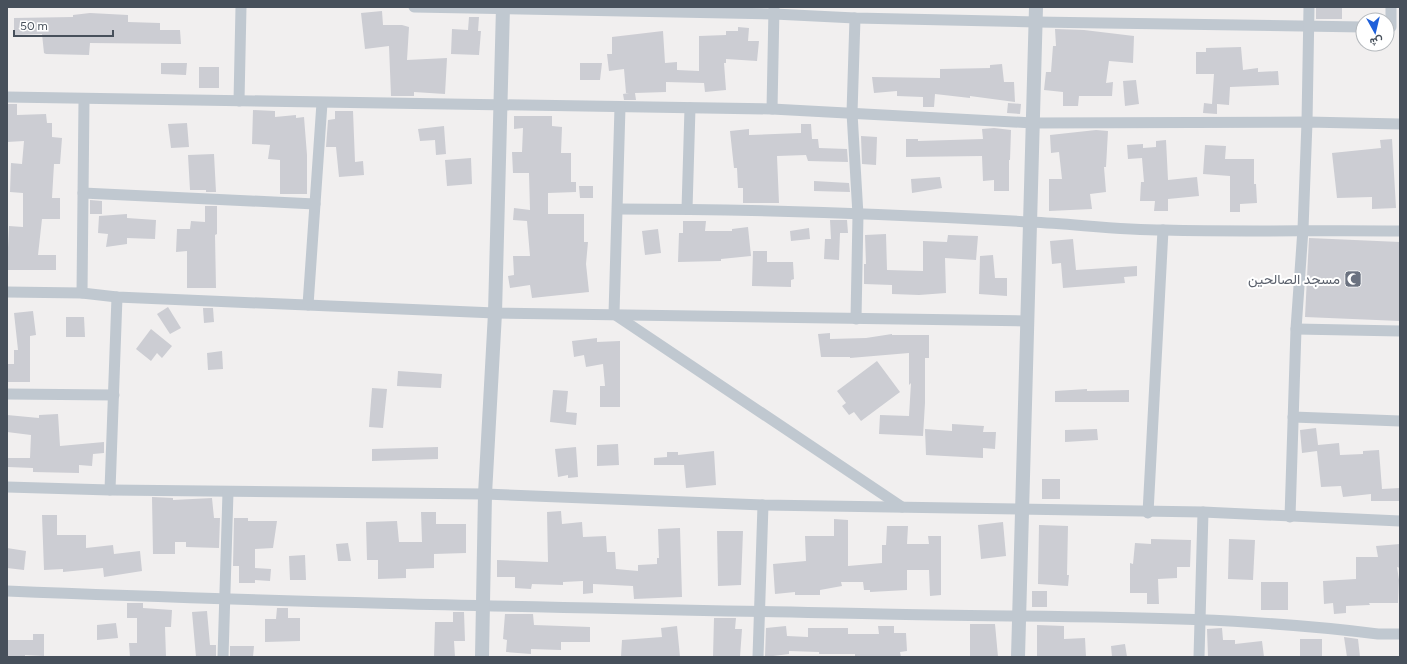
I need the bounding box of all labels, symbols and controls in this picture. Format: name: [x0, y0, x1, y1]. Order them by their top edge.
scale bar: [14, 12, 113, 38]
north arrow: [1355, 12, 1395, 52]
text: 50 m: [20, 19, 48, 33]
text: ش: [1369, 34, 1384, 49]
mosque icon: مسجد الصالحين: [1343, 269, 1363, 289]
place label: مسجد الصالحين: [1248, 271, 1340, 288]

